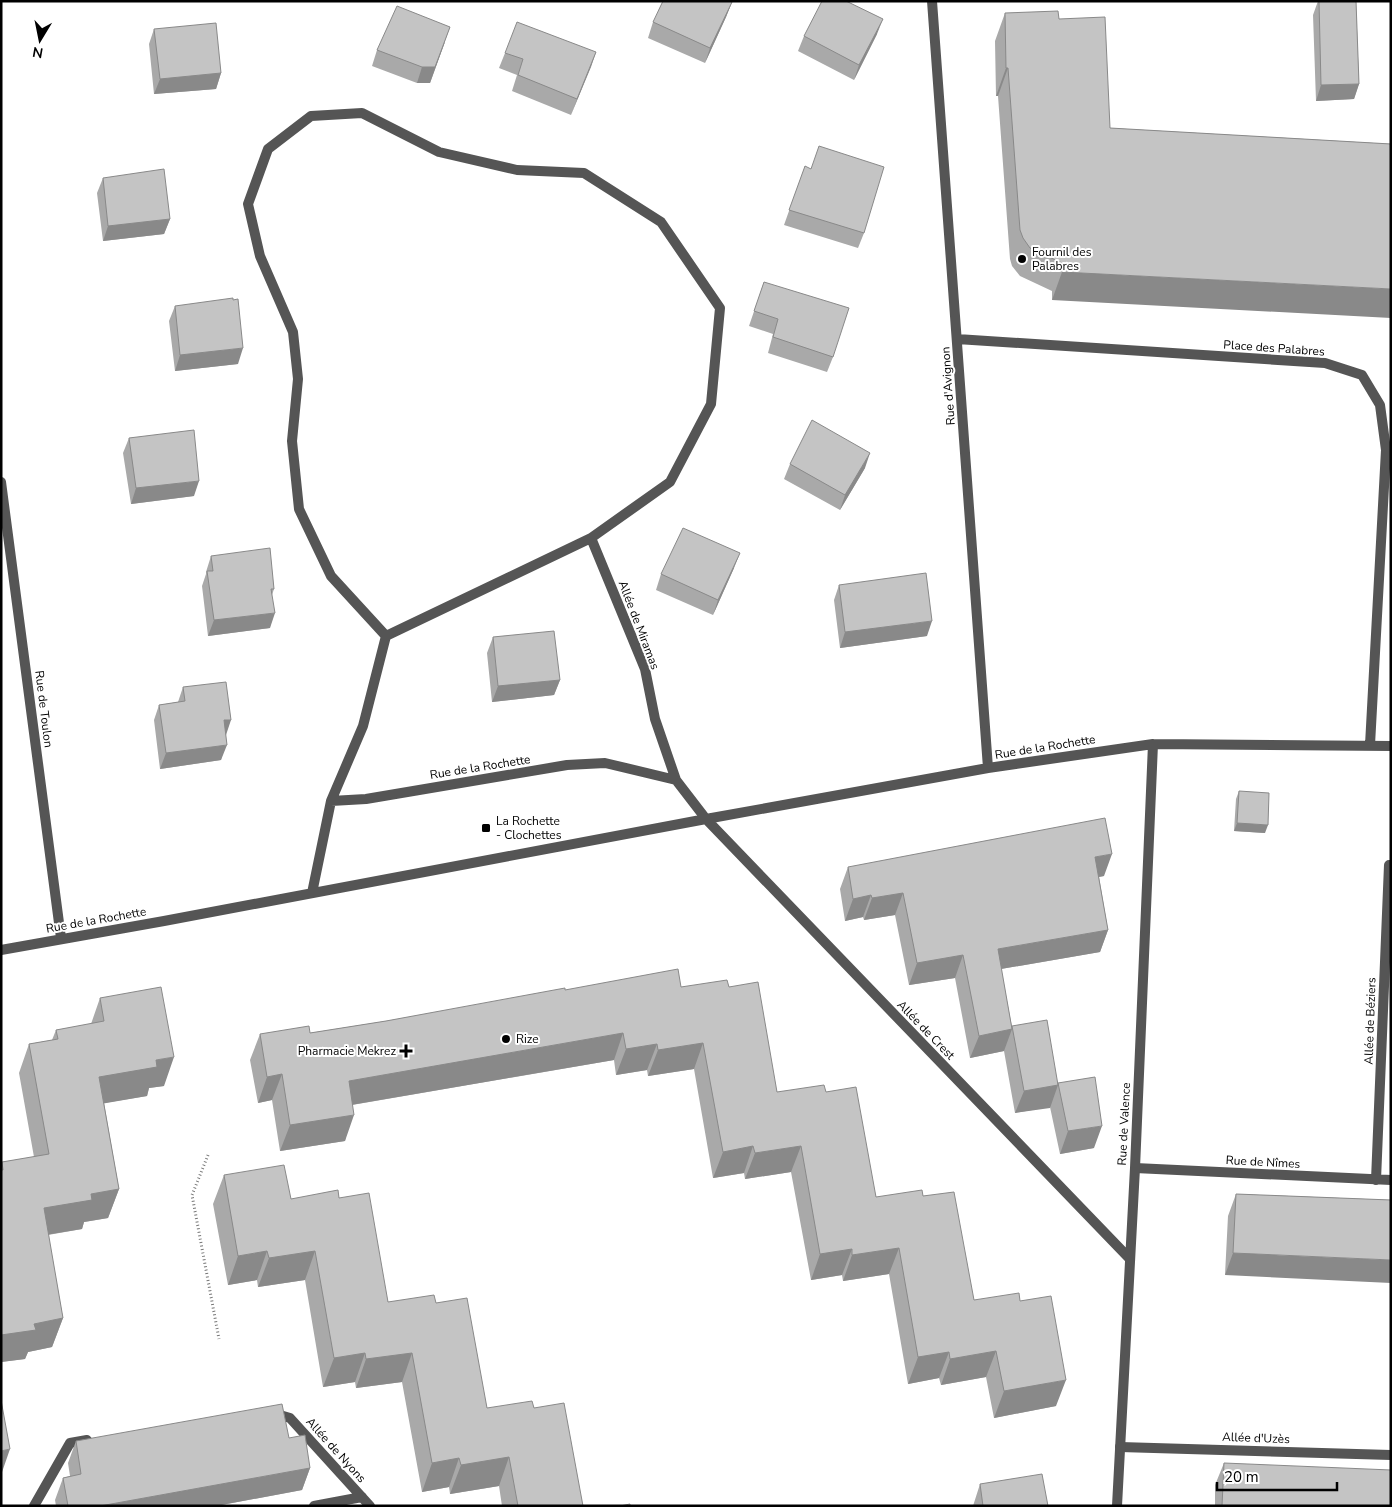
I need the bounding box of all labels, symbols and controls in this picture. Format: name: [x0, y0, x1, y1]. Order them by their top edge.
north arrow: [15, 15, 65, 65]
text: N: [31, 42, 45, 63]
place label: Fournil des Palabres: [1032, 244, 1092, 274]
marker: Fournil des Palabres: [1016, 253, 1028, 265]
street label: Place des Palabres: [1223, 336, 1325, 360]
street label: Rue d'Avignon: [937, 346, 959, 426]
street label: Allée de Miramas: [615, 578, 663, 672]
street label: Rue de Toulon: [31, 670, 57, 748]
street label: Rue de la Rochette: [994, 731, 1096, 763]
street label: Rue de la Rochette: [429, 751, 531, 783]
place label: La Rochette - Clochettes: [496, 813, 562, 843]
marker: La Rochette - Clochettes: [480, 822, 492, 834]
street label: Rue de la Rochette: [45, 903, 147, 937]
street label: Allée de Béziers: [1360, 977, 1380, 1065]
street label: Allée de Crest: [894, 997, 959, 1064]
place label: Rize: [516, 1031, 539, 1047]
marker: Rize: [500, 1033, 512, 1045]
place label: Pharmacie Mekrez: [298, 1043, 396, 1059]
marker: Pharmacie Mekrez: [400, 1045, 412, 1057]
street label: Rue de Valence: [1114, 1082, 1134, 1166]
street label: Rue de Nîmes: [1225, 1152, 1301, 1172]
street label: Allée de Nyons: [303, 1414, 370, 1486]
street label: Allée d'Uzès: [1222, 1429, 1290, 1447]
scale bar: [1217, 1460, 1337, 1492]
text: 20 m: [1224, 1467, 1259, 1487]

